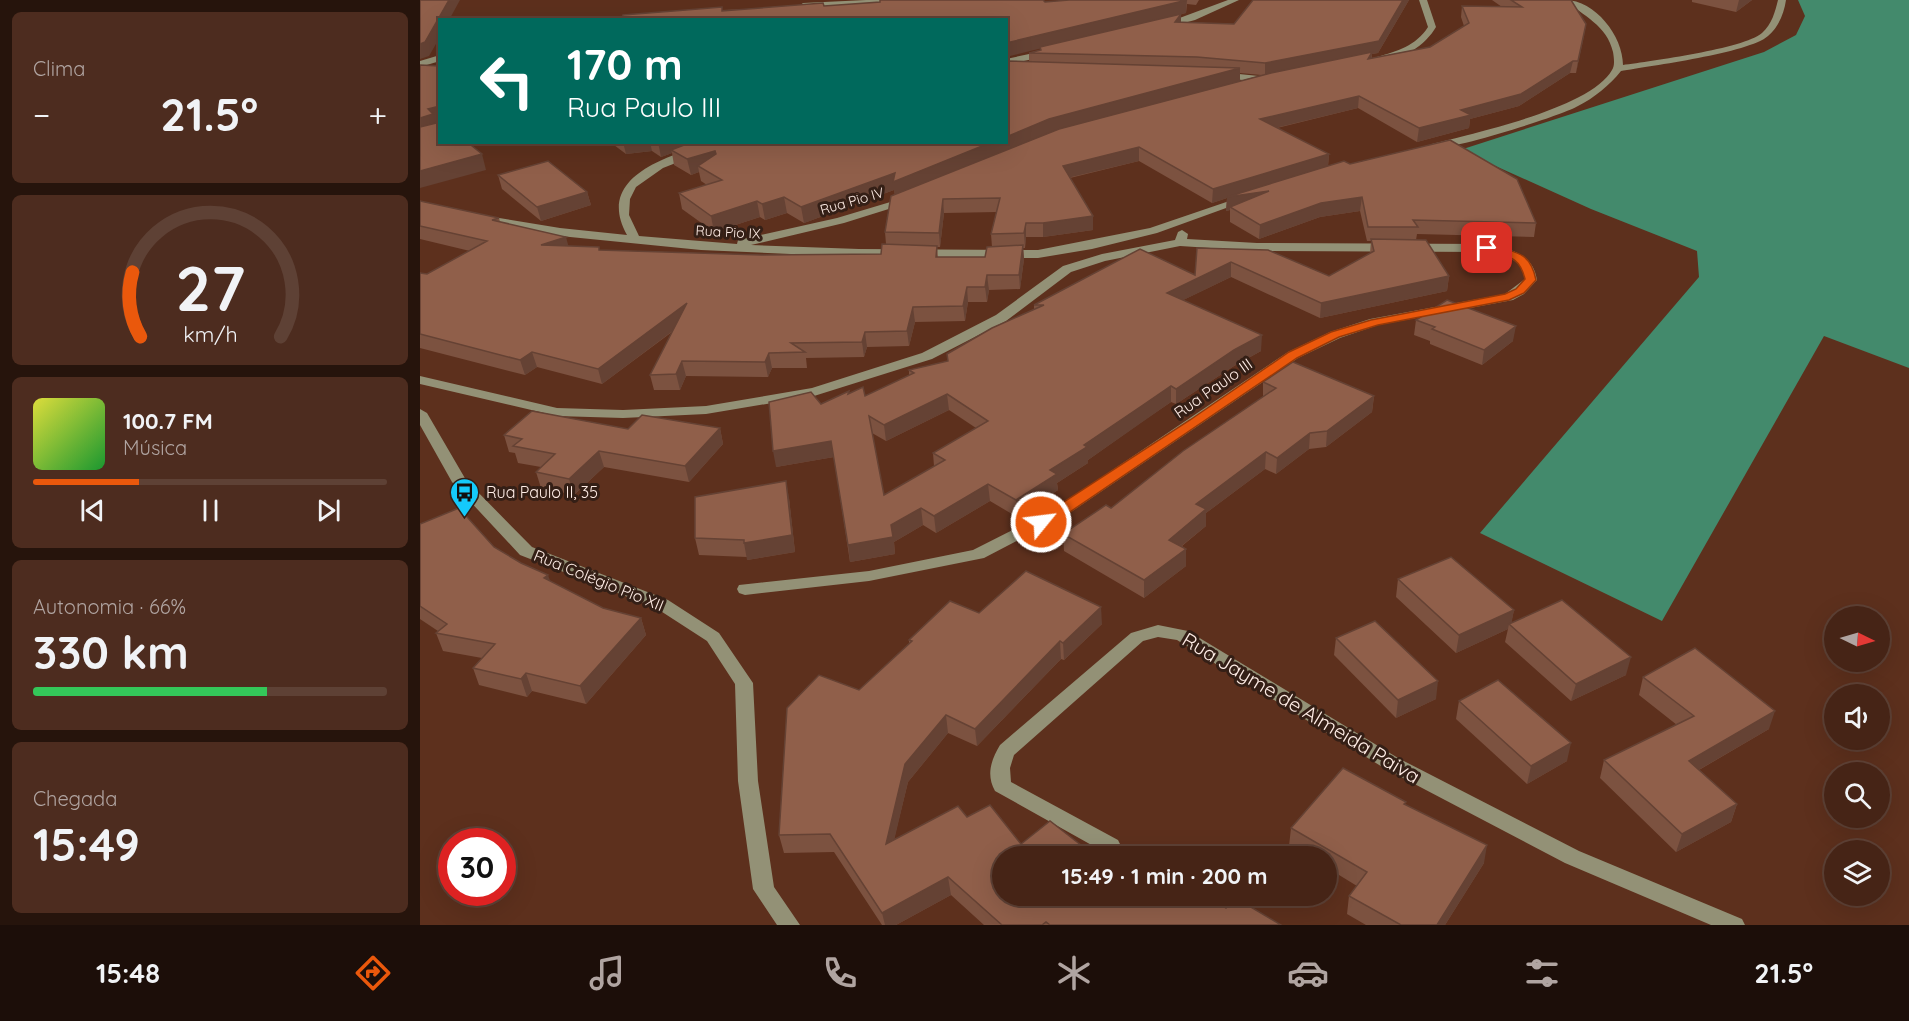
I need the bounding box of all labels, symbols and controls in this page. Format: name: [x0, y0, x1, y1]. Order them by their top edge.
text: 170 m: [567, 38, 683, 91]
icon: left: [468, 42, 546, 120]
text: Clima: [33, 56, 85, 81]
text: 21.5°: [160, 86, 258, 142]
text: Rua Paulo III: [567, 90, 721, 124]
text: −: [33, 94, 50, 135]
text: +: [368, 94, 387, 135]
street label: Rua Pio IV: [818, 183, 886, 219]
street label: Rua Pio IX: [695, 221, 761, 243]
pin: [1461, 222, 1512, 273]
icon: arrive: [1470, 231, 1503, 264]
text: 27: [175, 249, 245, 327]
text: km/h: [183, 321, 237, 347]
street label: Rua Paulo III: [1170, 354, 1256, 422]
text: 100.7 FM: [123, 407, 213, 435]
text: Música: [123, 435, 187, 460]
bus stop icon: Rua Paulo II, 35: [449, 476, 481, 518]
place label: Rua Paulo II, 35: [486, 482, 598, 502]
position arrow: [1009, 490, 1073, 554]
icon: previous: [76, 494, 109, 527]
icon: pause: [194, 494, 227, 527]
icon: next: [312, 494, 345, 527]
street label: Rua Colégio Pio XII: [531, 545, 667, 615]
text: Autonomia · 66%: [33, 594, 186, 619]
north arrow: [1824, 606, 1890, 672]
map controls: [1824, 606, 1890, 906]
text: 330 km: [33, 624, 189, 680]
street label: Rua Jayme de Almeida Paiva: [1178, 627, 1425, 789]
button: sound: [1824, 684, 1890, 750]
button: search: [1824, 762, 1890, 828]
text: Chegada: [33, 786, 117, 811]
text: 15:49: [33, 816, 140, 872]
speed limit sign: 30: [438, 828, 516, 906]
button: layers: [1824, 840, 1890, 906]
text: 15:49 · 1 min · 200 m: [1062, 862, 1267, 890]
icon: directions: [352, 952, 394, 994]
icon: music: [586, 952, 628, 994]
icon: phone: [819, 952, 861, 994]
icon: climate: [1053, 952, 1095, 994]
icon: car: [1287, 952, 1329, 994]
icon: filters: [1521, 952, 1563, 994]
text: 15:48: [96, 956, 160, 990]
text: 21.5°: [1754, 956, 1813, 990]

